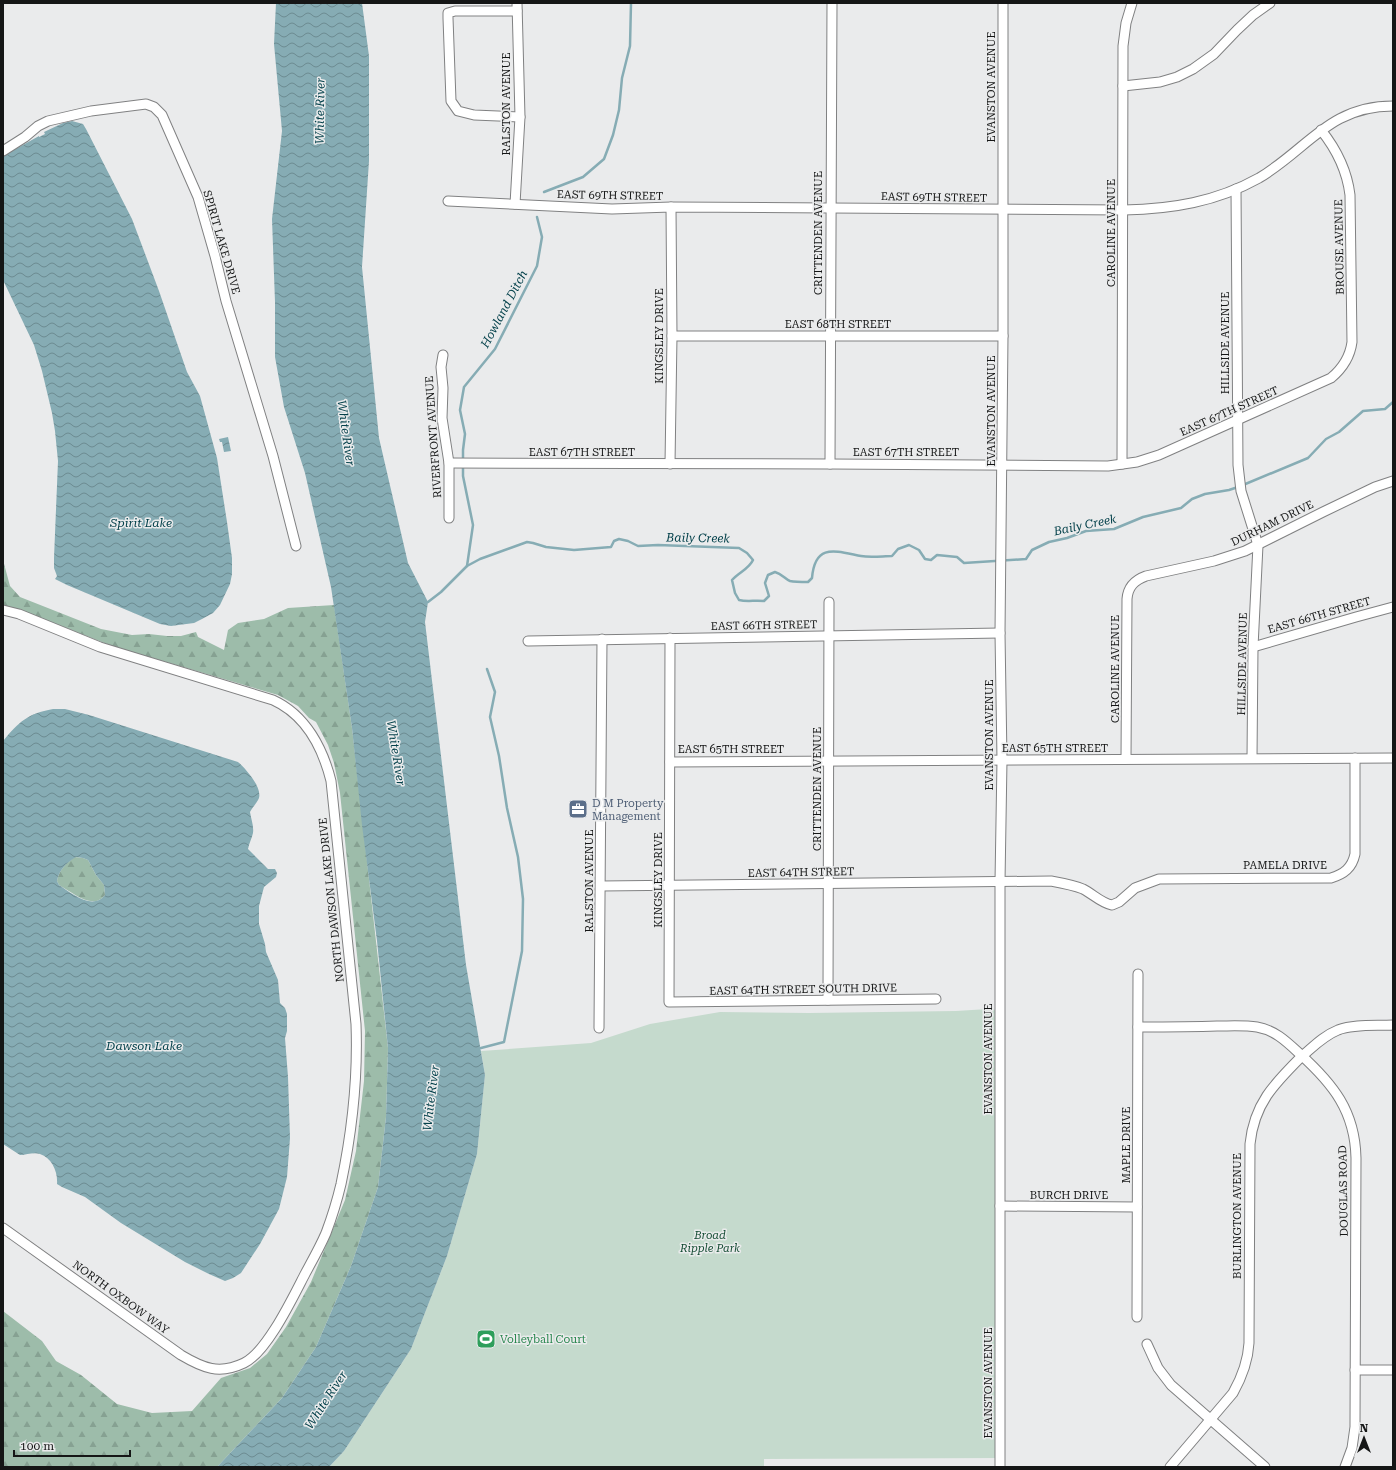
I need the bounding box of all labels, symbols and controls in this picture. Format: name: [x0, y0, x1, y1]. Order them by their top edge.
street label: EVANSTON AVENUE: [985, 31, 998, 143]
street label: RALSTON AVENUE: [500, 53, 513, 155]
water label: White River: [312, 78, 328, 144]
street label: CRITTENDEN AVENUE: [812, 171, 825, 295]
street label: CAROLINE AVENUE: [1105, 179, 1118, 287]
street label: EAST 69TH STREET: [557, 188, 663, 203]
street label: SPIRIT LAKE DRIVE: [200, 189, 243, 295]
street label: EAST 69TH STREET: [881, 190, 987, 205]
street label: BROUSE AVENUE: [1332, 199, 1347, 295]
water label: Howland Ditch: [477, 268, 530, 351]
street label: KINGSLEY DRIVE: [653, 288, 666, 384]
street label: HILLSIDE AVENUE: [1219, 292, 1232, 394]
street label: EAST 68TH STREET: [785, 318, 891, 331]
street label: EVANSTON AVENUE: [985, 355, 998, 467]
street label: RIVERFRONT AVENUE: [423, 375, 444, 499]
street label: EAST 67TH STREET: [1178, 384, 1280, 439]
water label: White River: [334, 399, 358, 467]
street label: EAST 67TH STREET: [529, 446, 635, 459]
street label: EAST 67TH STREET: [853, 446, 959, 459]
street label: DURHAM DRIVE: [1229, 498, 1316, 549]
water label: Baily Creek: [1051, 511, 1118, 539]
water label: Spirit Lake: [109, 516, 172, 530]
water label: Baily Creek: [665, 530, 730, 546]
street label: EAST 66TH STREET: [1266, 595, 1372, 636]
street label: HILLSIDE AVENUE: [1235, 613, 1250, 715]
street label: CAROLINE AVENUE: [1109, 615, 1122, 723]
street label: EAST 66TH STREET: [711, 618, 817, 633]
street label: EVANSTON AVENUE: [983, 679, 996, 791]
water label: White River: [384, 719, 408, 787]
street label: CRITTENDEN AVENUE: [811, 727, 824, 851]
street label: EAST 65TH STREET: [1002, 742, 1108, 755]
street label: EAST 65TH STREET: [678, 743, 784, 756]
place label: D M Property Management: [592, 797, 664, 823]
office icon: D M Property Management: [567, 798, 589, 820]
street label: NORTH DAWSON LAKE DRIVE: [316, 817, 347, 983]
street label: RALSTON AVENUE: [583, 830, 596, 932]
street label: KINGSLEY DRIVE: [652, 832, 665, 928]
street label: PAMELA DRIVE: [1243, 859, 1327, 872]
street label: EAST 64TH STREET: [748, 865, 854, 880]
street label: EAST 64TH STREET SOUTH DRIVE: [709, 981, 897, 998]
street label: EVANSTON AVENUE: [982, 1003, 995, 1115]
water label: Dawson Lake: [105, 1039, 182, 1053]
water label: White River: [420, 1064, 442, 1132]
street label: MAPLE DRIVE: [1120, 1107, 1133, 1183]
street label: DOUGLAS ROAD: [1336, 1145, 1351, 1237]
street label: BURLINGTON AVENUE: [1231, 1153, 1244, 1279]
street label: BURCH DRIVE: [1030, 1189, 1108, 1202]
park label: Broad Ripple Park: [679, 1229, 740, 1255]
street label: NORTH OXBOW WAY: [70, 1258, 172, 1337]
street label: EVANSTON AVENUE: [982, 1327, 995, 1439]
sports icon: Volleyball Court: [475, 1328, 497, 1350]
place label: Volleyball Court: [500, 1333, 586, 1346]
water label: White River: [302, 1368, 350, 1432]
north arrow: [1344, 1418, 1384, 1458]
text: N: [1360, 1422, 1369, 1435]
scale bar: [14, 1432, 130, 1458]
text: 100 m: [20, 1439, 54, 1453]

